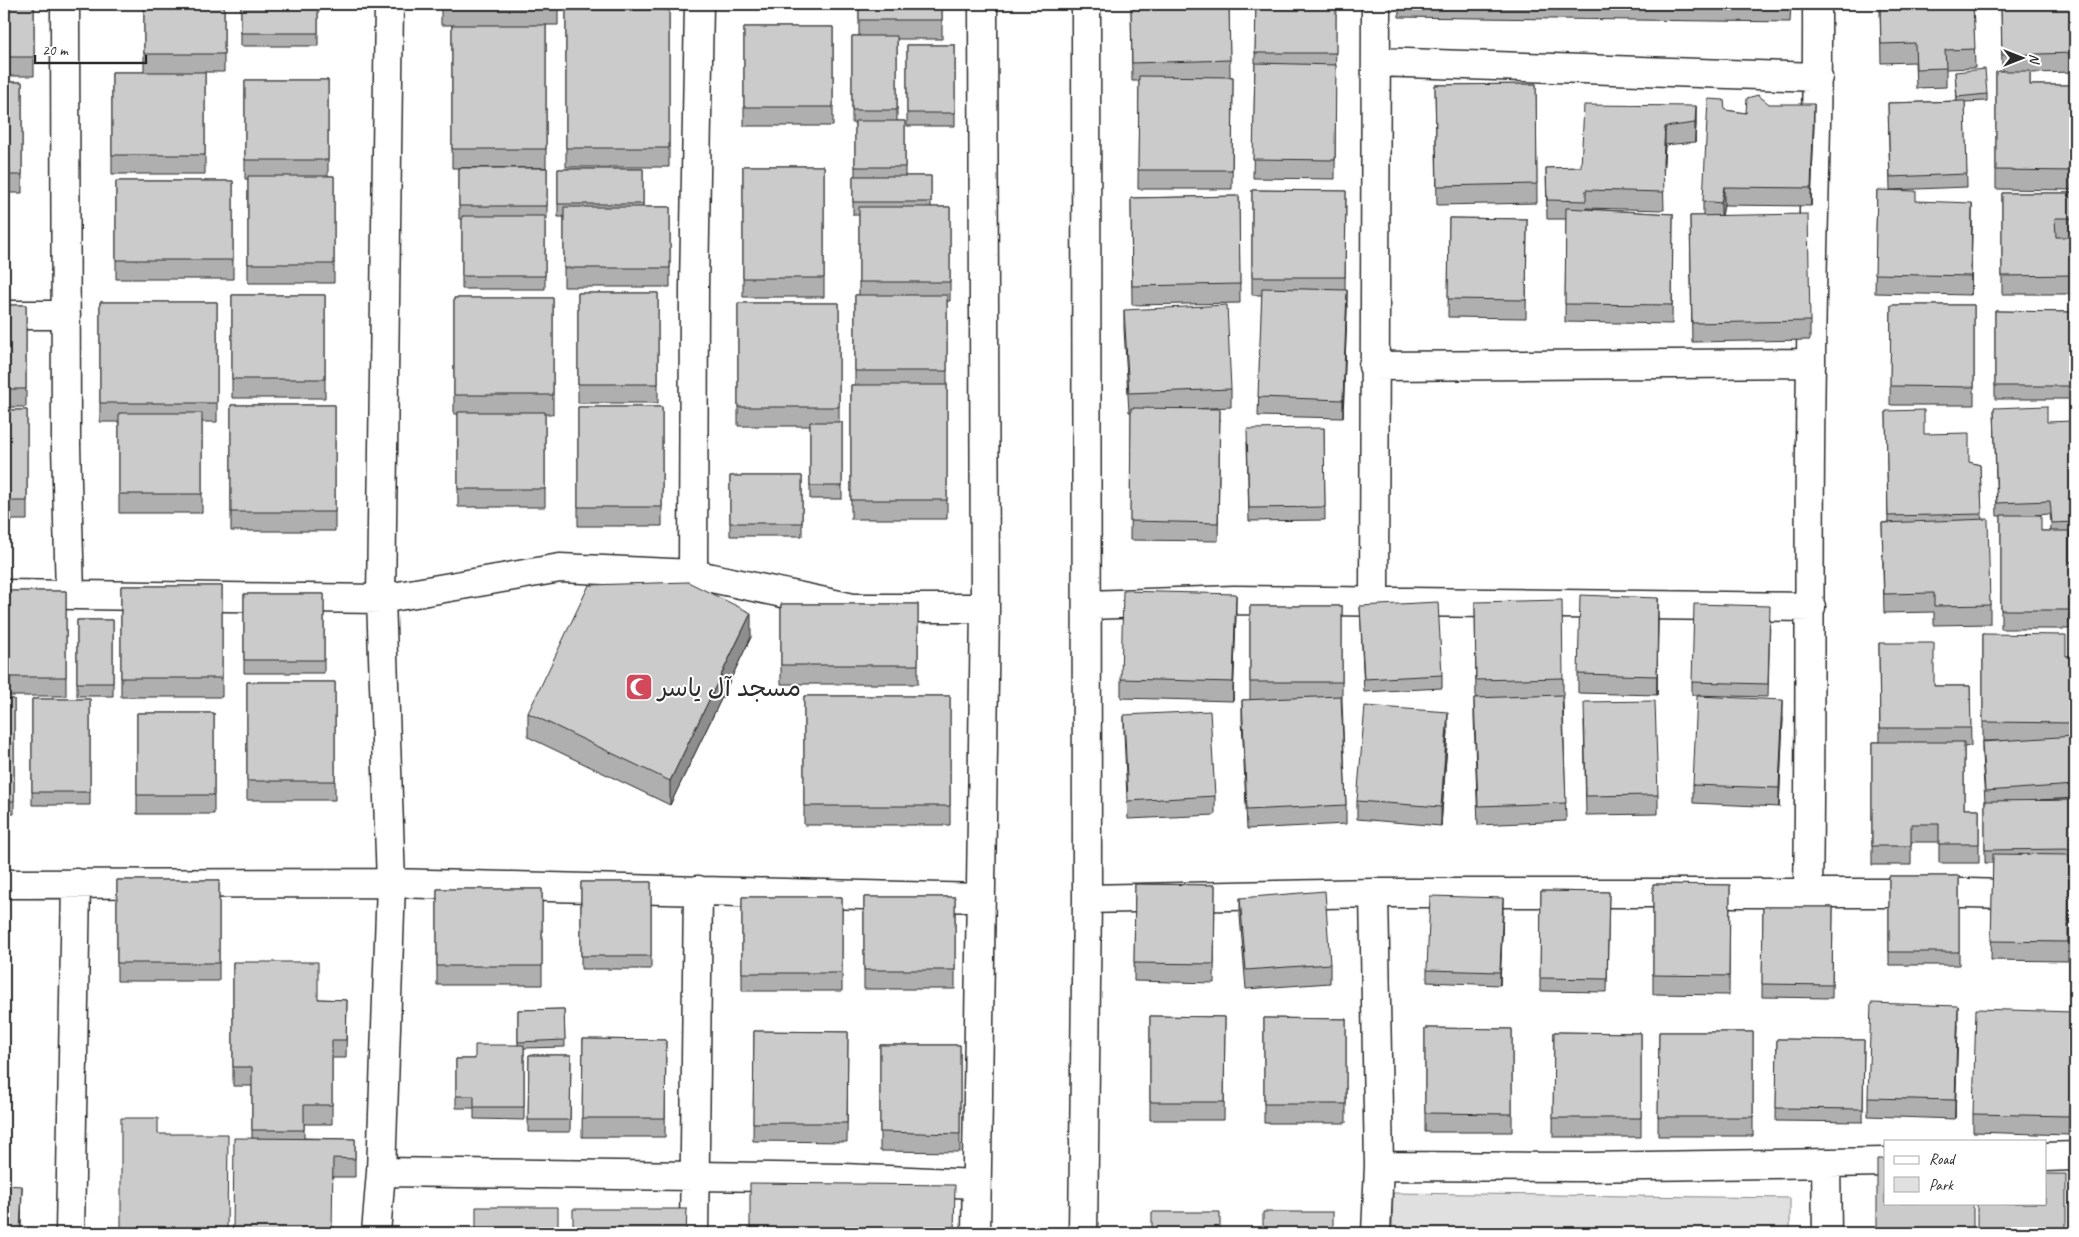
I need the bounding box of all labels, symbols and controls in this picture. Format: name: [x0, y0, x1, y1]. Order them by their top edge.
scale bar: [35, 32, 146, 64]
north arrow: [1996, 32, 2046, 82]
text: 20 m: [42, 41, 69, 60]
text: N: [2026, 54, 2043, 65]
mosque icon: مسجد آل ياسر: [624, 672, 654, 702]
place label: مسجد آل ياسر: [656, 672, 801, 704]
legend: [1884, 1140, 2046, 1204]
text: Road: [1929, 1150, 1956, 1169]
text: Park: [1929, 1176, 1954, 1195]

